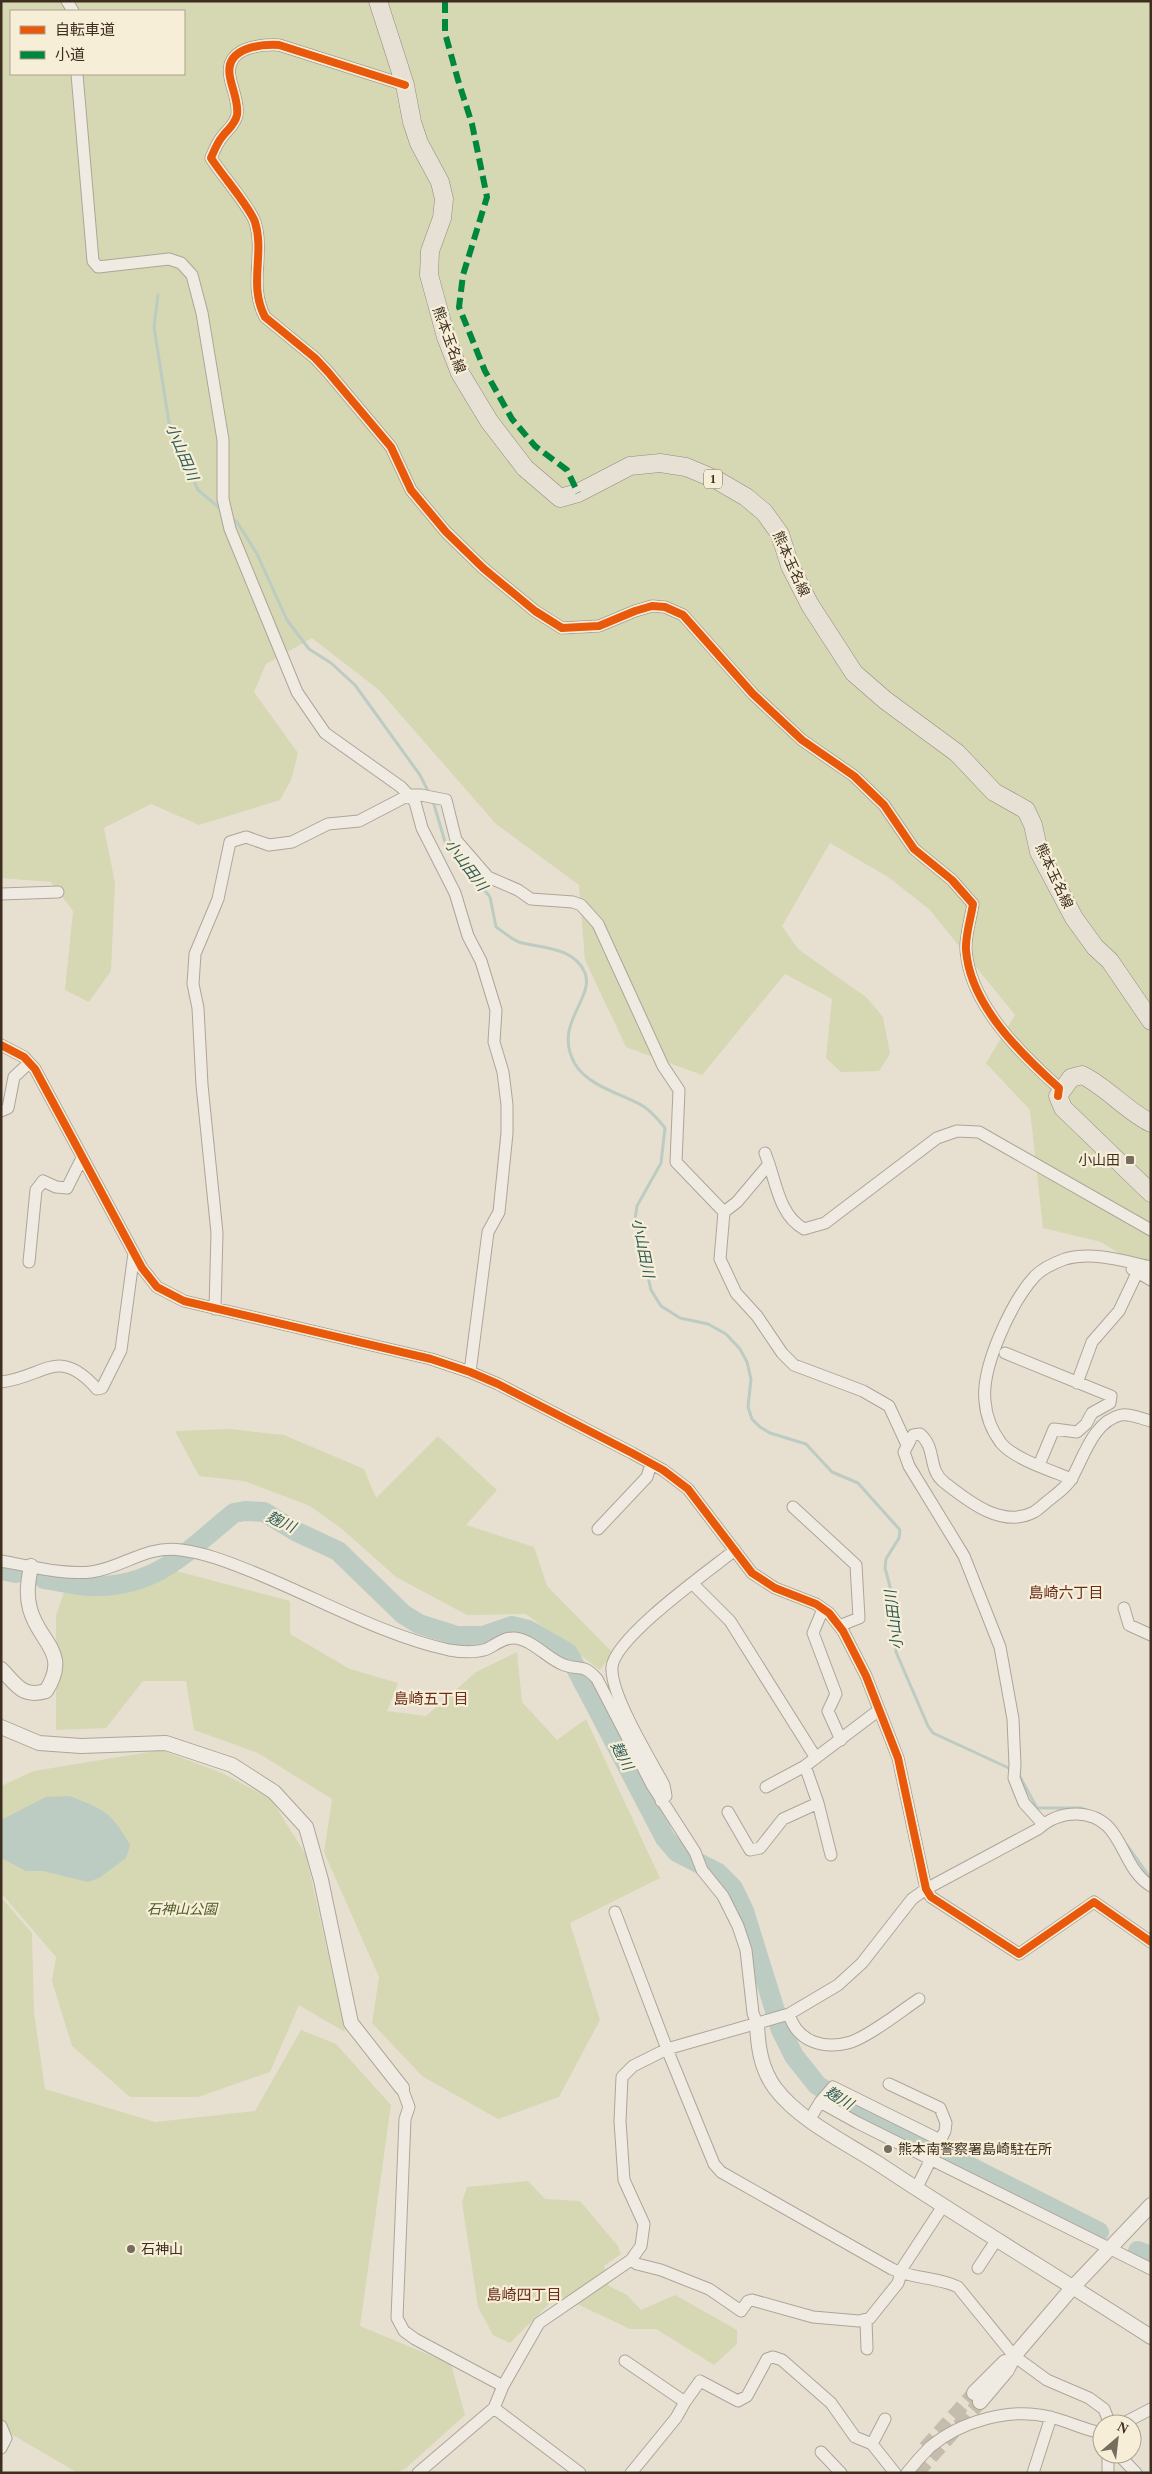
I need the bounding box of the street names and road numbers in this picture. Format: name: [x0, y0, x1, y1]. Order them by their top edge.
street label: 熊本玉名線: [430, 304, 469, 375]
road number: 1: [704, 469, 722, 488]
street label: 熊本玉名線: [770, 529, 813, 599]
street label: 熊本玉名線: [1032, 841, 1076, 911]

